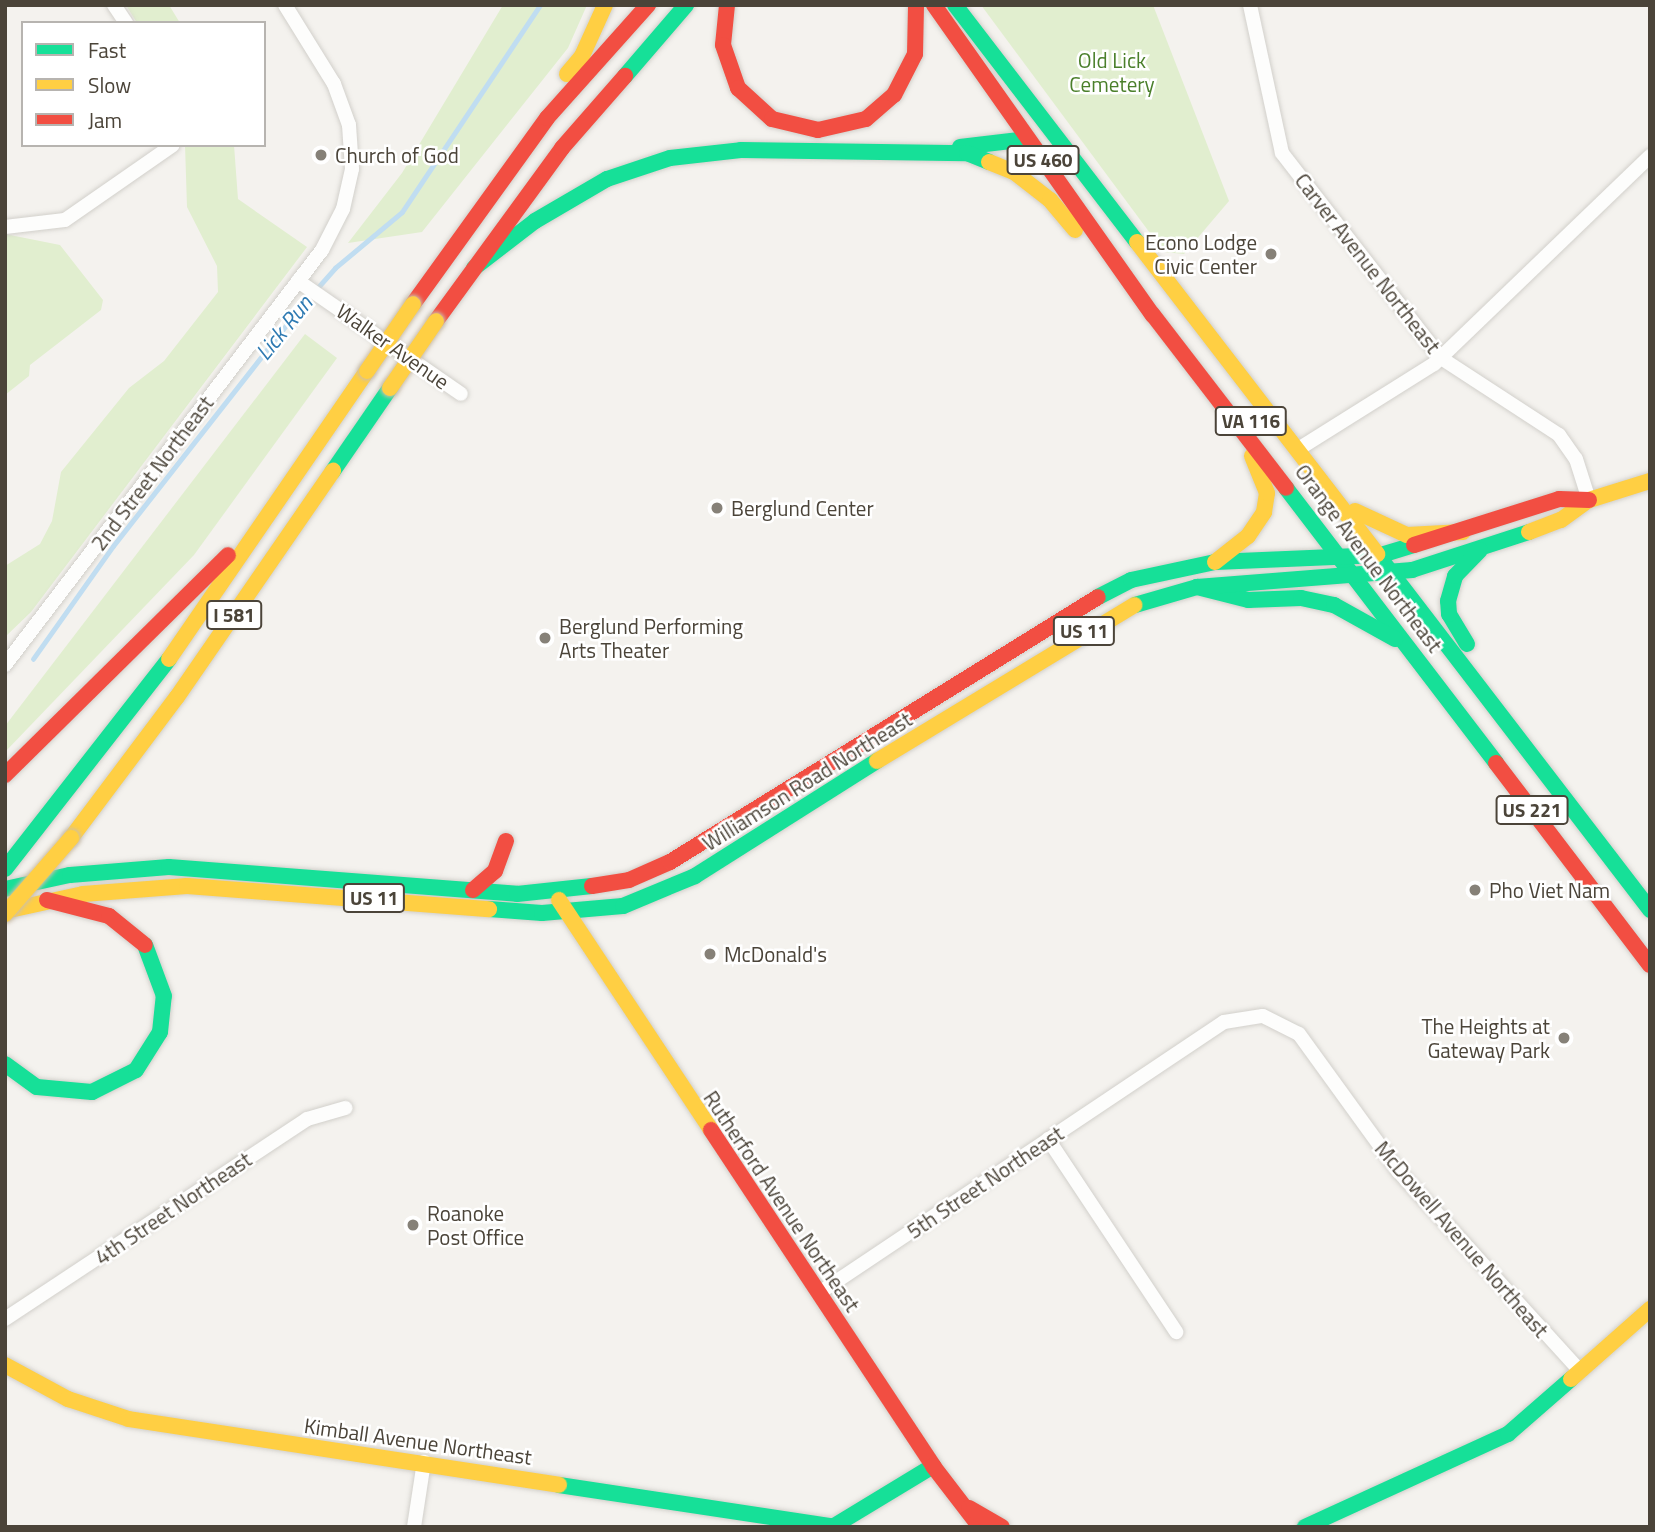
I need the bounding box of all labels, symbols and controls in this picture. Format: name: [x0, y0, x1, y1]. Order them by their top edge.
legend: [21, 21, 266, 147]
text: Fast: [88, 34, 126, 66]
park label: Old Lick Cemetery: [1069, 47, 1155, 97]
text: Slow: [88, 69, 131, 101]
text: Jam: [88, 104, 122, 136]
place label: Church of God: [335, 142, 459, 168]
road number: US 460: [1006, 144, 1080, 176]
marker: Church of God: [313, 147, 329, 163]
street label: Carver Avenue Northeast: [1290, 168, 1446, 358]
place label: Econo Lodge Civic Center: [1145, 229, 1257, 279]
marker: Econo Lodge Civic Center: [1263, 246, 1279, 262]
water label: Lick Run: [250, 290, 318, 366]
street label: Walker Avenue: [332, 298, 454, 394]
street label: 2nd Street Northeast: [86, 391, 218, 555]
road number: VA 116: [1214, 406, 1288, 436]
street label: Orange Avenue Northeast: [1290, 459, 1448, 657]
place label: Berglund Center: [731, 495, 874, 521]
marker: Berglund Center: [709, 500, 725, 516]
road number: I 581: [206, 600, 262, 630]
place label: Berglund Performing Arts Theater: [559, 613, 743, 663]
road number: US 11: [1052, 616, 1116, 646]
marker: Berglund Performing Arts Theater: [537, 630, 553, 646]
street label: Williamson Road Northeast: [698, 706, 916, 856]
road number: US 221: [1495, 794, 1569, 825]
place label: Pho Viet Nam: [1489, 877, 1610, 903]
road number: US 11: [342, 882, 406, 914]
marker: Pho Viet Nam: [1467, 882, 1483, 898]
place label: McDonald's: [724, 941, 827, 967]
marker: McDonald's: [702, 946, 718, 962]
place label: The Heights at Gateway Park: [1422, 1013, 1550, 1063]
marker: The Heights at Gateway Park: [1556, 1030, 1572, 1046]
street label: Rutherford Avenue Northeast: [699, 1086, 865, 1316]
street label: 5th Street Northeast: [902, 1120, 1068, 1244]
street label: McDowell Avenue Northeast: [1370, 1136, 1554, 1342]
street label: 4th Street Northeast: [90, 1146, 256, 1270]
place label: Roanoke Post Office: [427, 1200, 524, 1250]
marker: Roanoke Post Office: [405, 1217, 421, 1233]
street label: Kimball Avenue Northeast: [303, 1413, 533, 1469]

